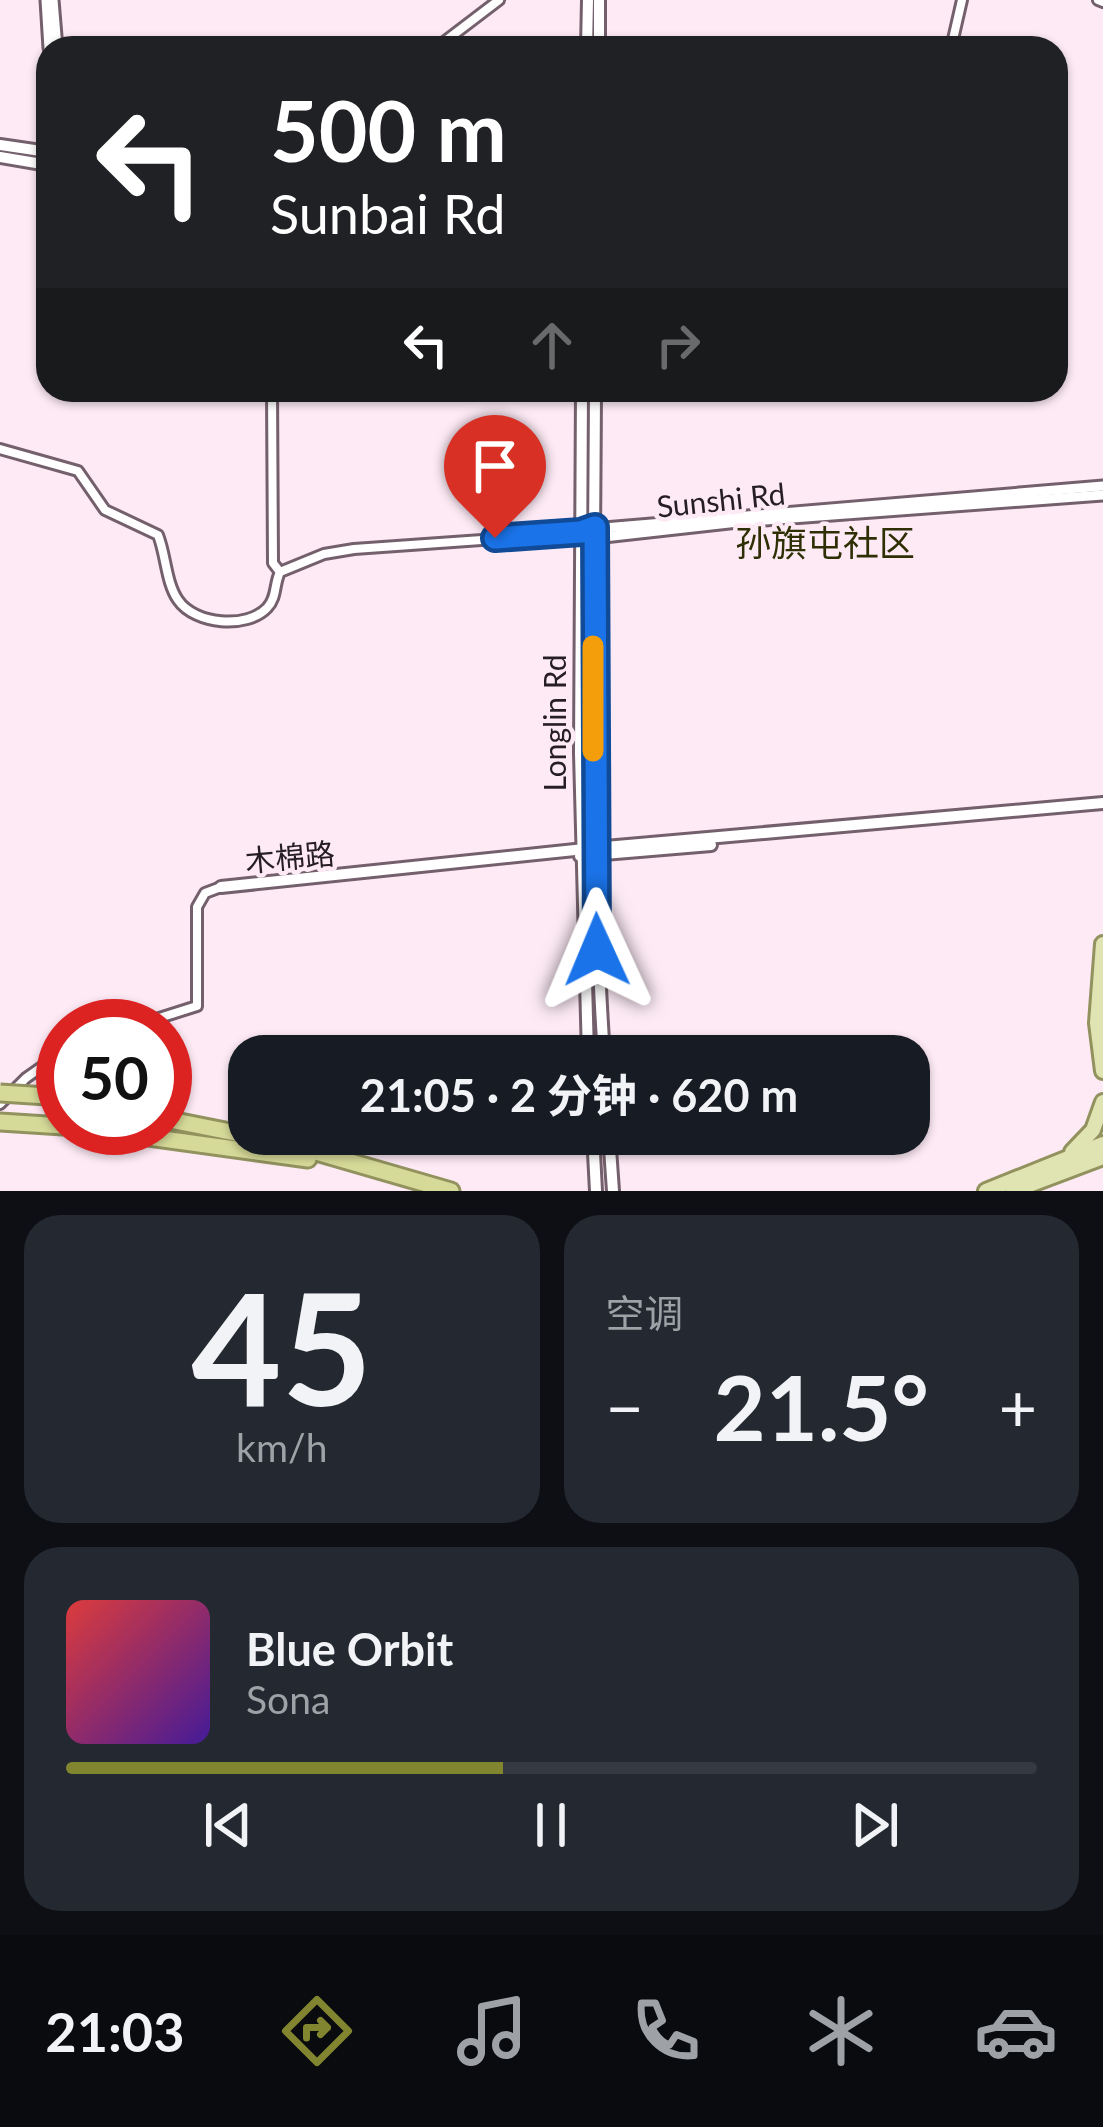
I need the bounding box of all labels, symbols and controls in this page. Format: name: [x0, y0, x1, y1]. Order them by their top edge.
text: 500 m: [270, 79, 507, 180]
icon: left: [72, 84, 228, 240]
text: Sunbai Rd: [270, 181, 506, 246]
icon: left: [393, 312, 459, 378]
icon: ahead: [519, 312, 585, 378]
icon: right: [645, 312, 711, 378]
pin: [444, 415, 546, 538]
icon: arrive: [462, 433, 528, 499]
street label: Sunshi Rd: [655, 474, 787, 524]
district label: 孙旗屯社区: [735, 520, 915, 564]
street label: Longlin Rd: [536, 654, 572, 792]
street label: 木棉路: [243, 834, 336, 878]
position arrow: [534, 887, 660, 1013]
speed limit sign: 50: [36, 999, 192, 1155]
text: 21:05 · 2 分钟 · 620 m: [360, 1068, 798, 1122]
text: 45: [191, 1252, 372, 1439]
text: 空调: [606, 1290, 684, 1336]
text: 21.5°: [714, 1352, 929, 1460]
text: −: [606, 1367, 644, 1446]
text: +: [999, 1367, 1037, 1446]
text: km/h: [236, 1424, 327, 1470]
text: Blue Orbit: [246, 1622, 453, 1676]
text: Sona: [246, 1676, 330, 1722]
icon: previous: [195, 1792, 261, 1858]
icon: pause: [518, 1792, 584, 1858]
icon: next: [842, 1792, 908, 1858]
icon: directions: [275, 1989, 359, 2073]
icon: music: [450, 1989, 534, 2073]
icon: phone: [624, 1989, 708, 2073]
icon: climate: [799, 1989, 883, 2073]
icon: car: [974, 1989, 1058, 2073]
text: 21:03: [45, 1999, 185, 2064]

